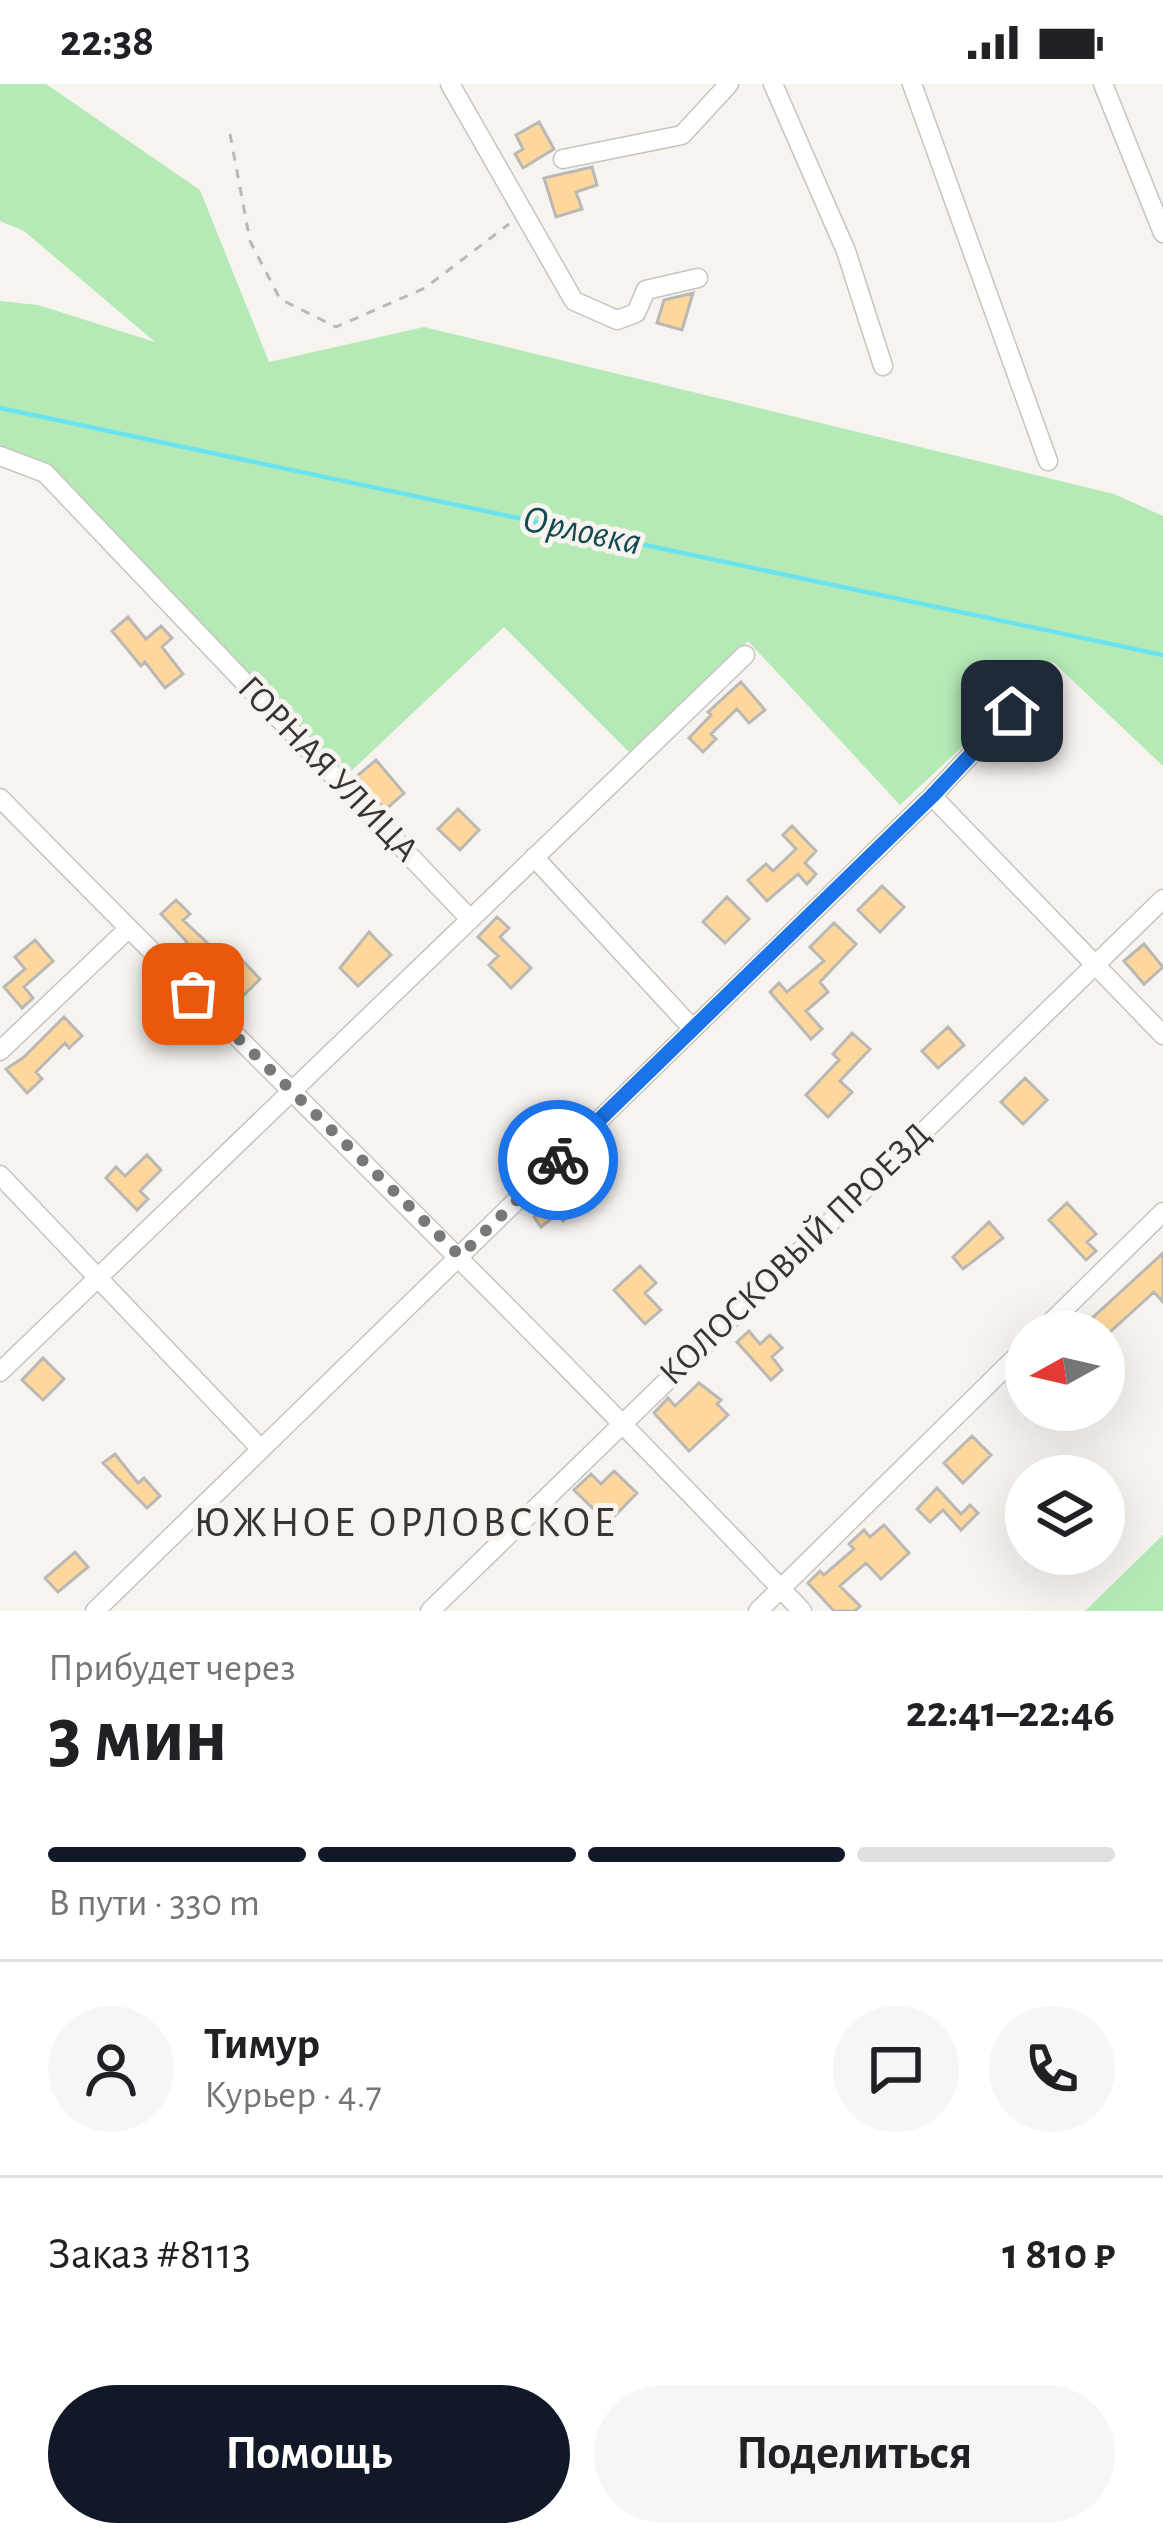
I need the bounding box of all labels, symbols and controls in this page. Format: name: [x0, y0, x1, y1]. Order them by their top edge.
text: 22:38: [60, 19, 154, 64]
water label: Орловка: [519, 499, 645, 563]
pin: [961, 660, 1063, 762]
street label: ГОРНАЯ УЛИЦА: [231, 669, 425, 869]
icon: home: [979, 678, 1045, 744]
pin: [142, 943, 244, 1045]
icon: bag: [160, 961, 226, 1027]
courier: [498, 1100, 618, 1220]
street label: КОЛОСКОВЫЙ ПРОЕЗД: [652, 1115, 937, 1392]
icon: bike: [525, 1127, 591, 1193]
north arrow: [1005, 1311, 1125, 1431]
map controls: [1005, 1311, 1125, 1575]
button: layers: [1005, 1455, 1125, 1575]
district label: ЮЖНОЕ ОРЛОВСКОЕ: [193, 1502, 619, 1544]
text: Прибудет через: [48, 1649, 295, 1688]
text: 22:41–22:46: [906, 1690, 1115, 1735]
text: 3 мин: [48, 1698, 227, 1776]
text: В пути · 330 m: [48, 1884, 260, 1923]
button: person: [48, 2006, 174, 2132]
button: chat: [833, 2006, 959, 2132]
button: phone: [989, 2006, 1115, 2132]
text: Тимур: [204, 2022, 320, 2067]
text: Курьер · 4.7: [204, 2076, 382, 2115]
text: Заказ #8113: [48, 2232, 251, 2277]
text: 1 810 ₽: [1002, 2232, 1115, 2277]
button: Помощь: [48, 2385, 570, 2523]
button: Поделиться: [594, 2385, 1115, 2523]

